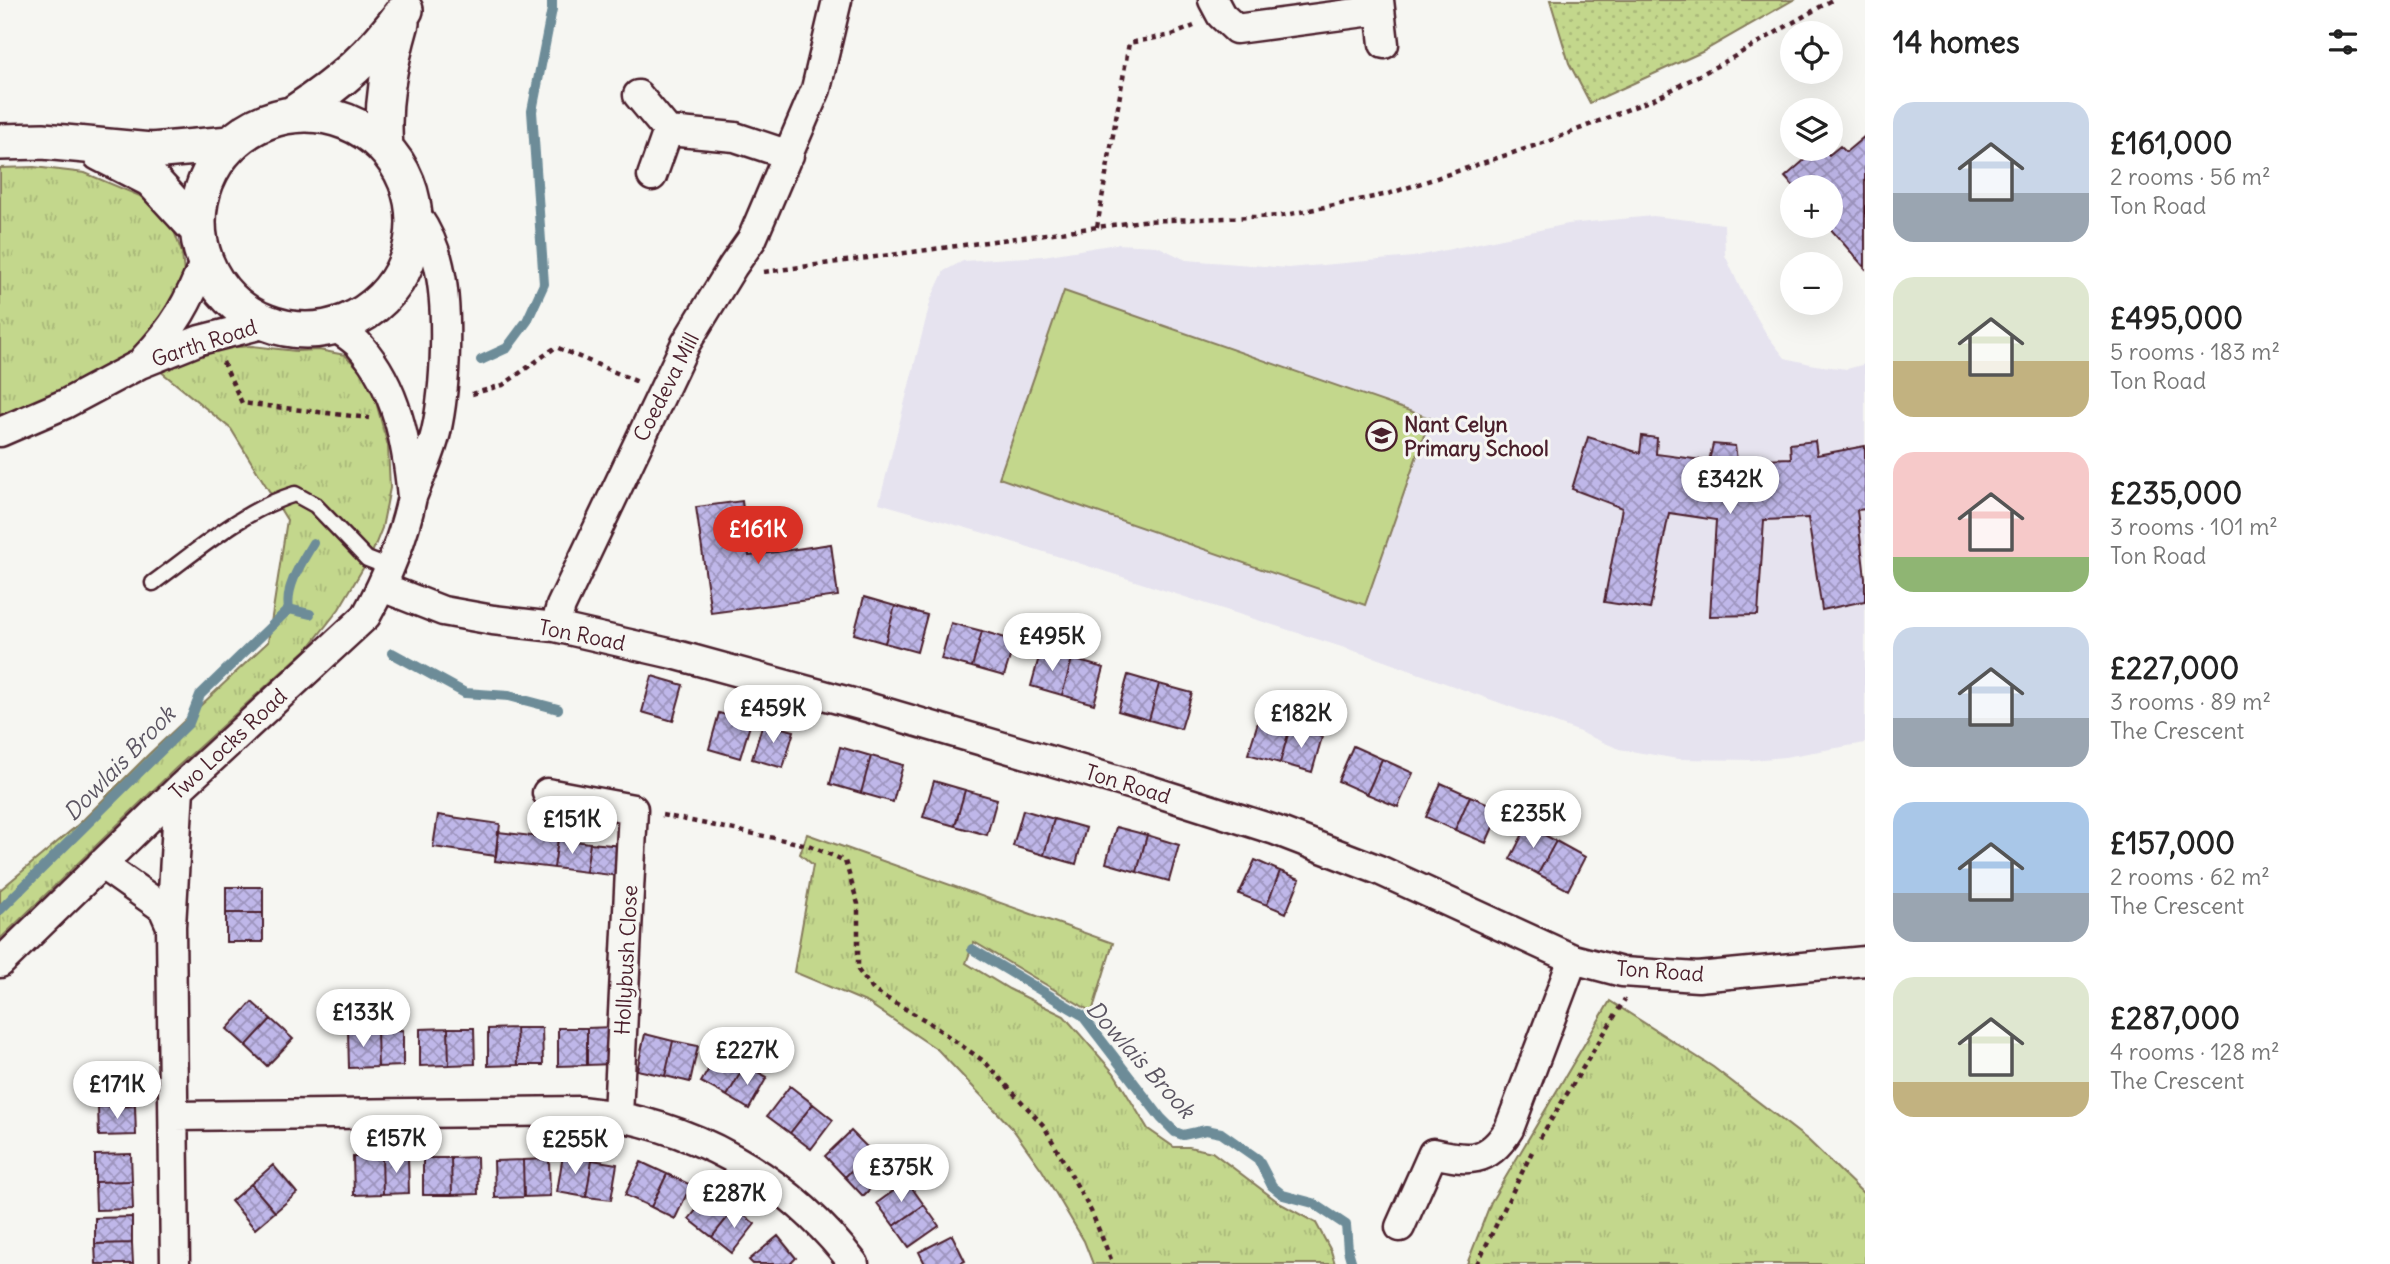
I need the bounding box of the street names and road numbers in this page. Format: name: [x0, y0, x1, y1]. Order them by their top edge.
street label: Garth Road: [148, 313, 260, 373]
street label: Coedeva Mill: [627, 328, 705, 446]
street label: Ton Road: [536, 613, 628, 657]
street label: Two Locks Road: [164, 683, 292, 805]
street label: Ton Road: [1082, 758, 1174, 810]
street label: Hollybush Close: [609, 884, 643, 1036]
street label: Ton Road: [1615, 954, 1705, 988]

